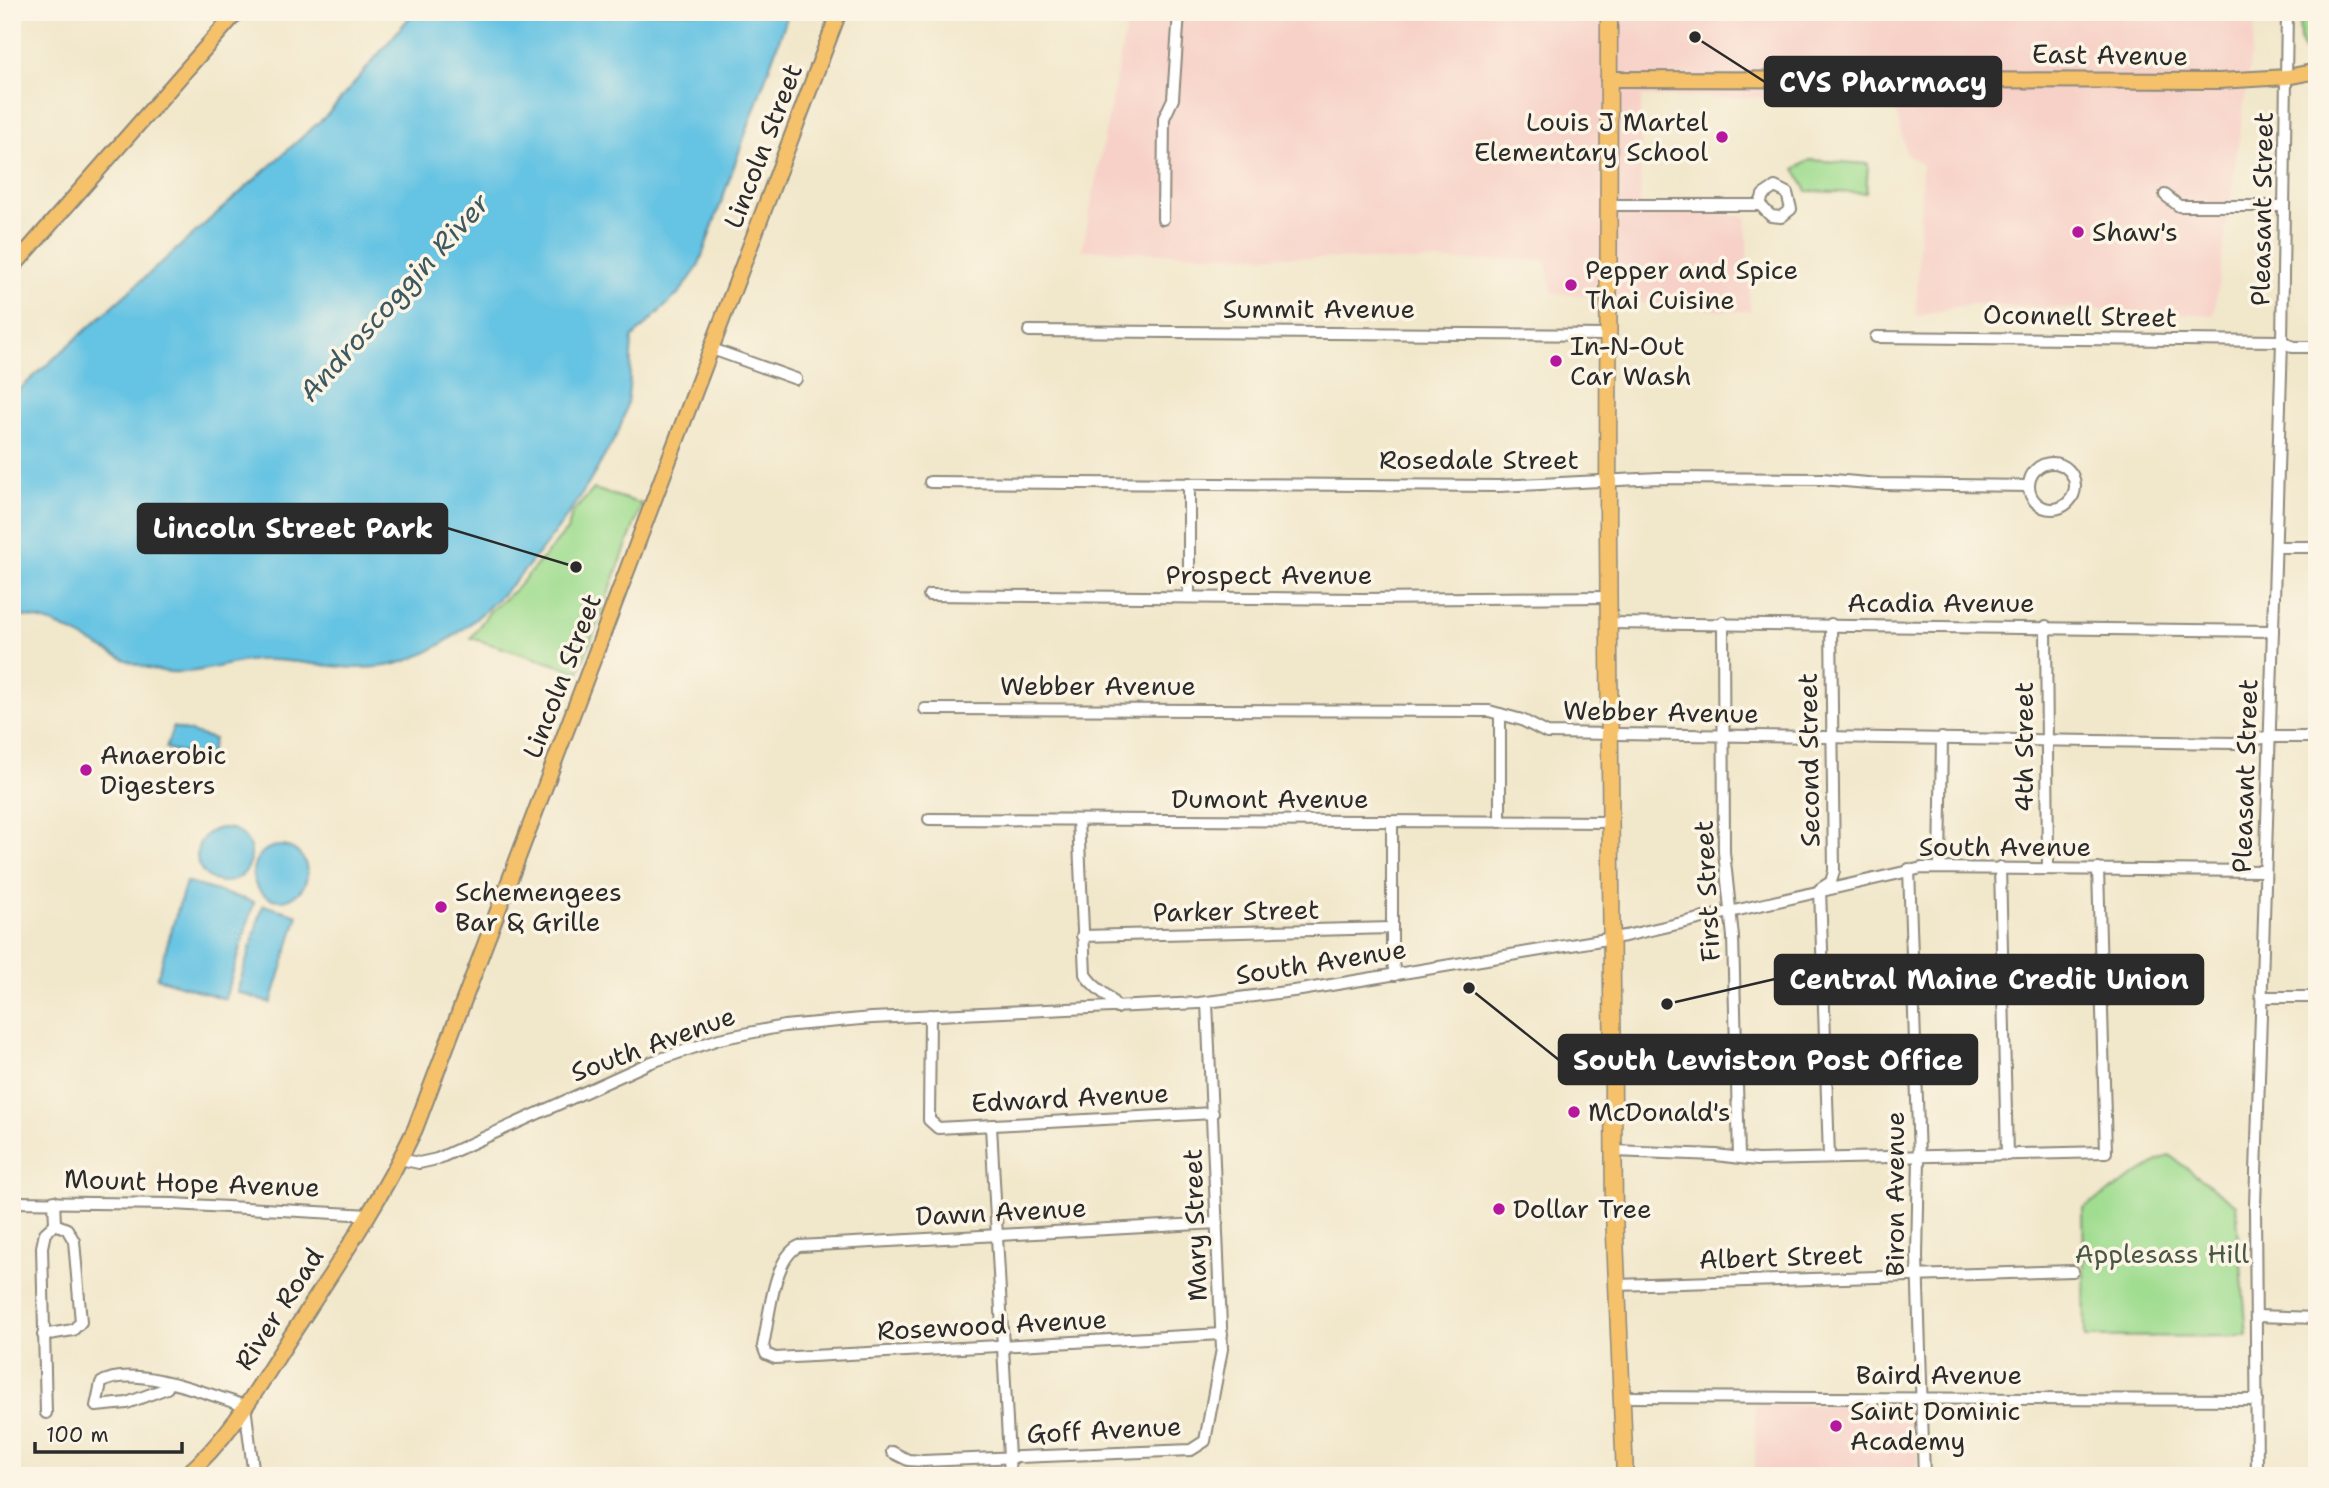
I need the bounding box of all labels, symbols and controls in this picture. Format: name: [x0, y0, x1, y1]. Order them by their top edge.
street label: East Avenue: [2032, 36, 2188, 73]
callout: CVS Pharmacy: [1765, 57, 2001, 106]
street label: Lincoln Street: [715, 59, 810, 233]
text: CVS Pharmacy: [1779, 63, 1987, 101]
place label: Louis J Martel Elementary School: [1474, 104, 1708, 169]
street label: Pleasant Street: [2242, 111, 2281, 306]
marker: Louis J Martel Elementary School: [1714, 129, 1730, 145]
water label: Androscoggin River: [290, 184, 498, 409]
place label: Shaw's: [2092, 214, 2178, 249]
marker: Shaw's: [2070, 224, 2086, 240]
place label: Pepper and Spice Thai Cuisine: [1585, 252, 1798, 317]
marker: Pepper and Spice Thai Cuisine: [1563, 277, 1579, 293]
street label: Summit Avenue: [1223, 291, 1415, 326]
street label: Oconnell Street: [1983, 296, 2177, 335]
place label: In-N-Out Car Wash: [1570, 328, 1691, 393]
marker: In-N-Out Car Wash: [1548, 353, 1564, 369]
street label: Rosedale Street: [1379, 442, 1579, 477]
callout: Lincoln Street Park: [138, 504, 447, 553]
text: Lincoln Street Park: [153, 509, 433, 547]
street label: Prospect Avenue: [1166, 557, 1372, 592]
street label: Acadia Avenue: [1847, 585, 2035, 620]
street label: Lincoln Street: [514, 589, 609, 763]
street label: Webber Avenue: [1000, 668, 1196, 703]
street label: Second Street: [1789, 672, 1828, 848]
street label: Pleasant Street: [2224, 678, 2265, 874]
street label: 4th Street: [2006, 682, 2041, 812]
street label: Webber Avenue: [1563, 692, 1759, 731]
place label: Anaerobic Digesters: [100, 737, 227, 802]
marker: Anaerobic Digesters: [78, 762, 94, 778]
street label: Dumont Avenue: [1171, 781, 1369, 816]
street label: First Street: [1685, 819, 1728, 963]
street label: South Avenue: [1919, 829, 2091, 864]
place label: Schemengees Bar & Grille: [455, 874, 622, 939]
street label: Parker Street: [1152, 892, 1320, 929]
marker: Schemengees Bar & Grille: [433, 899, 449, 915]
street label: South Avenue: [1233, 931, 1409, 992]
callout: Central Maine Credit Union: [1775, 955, 2203, 1004]
text: Central Maine Credit Union: [1789, 960, 2189, 998]
street label: South Avenue: [566, 998, 740, 1089]
callout: South Lewiston Post Office: [1559, 1035, 1977, 1084]
text: South Lewiston Post Office: [1573, 1041, 1963, 1079]
street label: Edward Avenue: [970, 1075, 1170, 1120]
place label: McDonald's: [1588, 1094, 1731, 1129]
marker: McDonald's: [1566, 1104, 1582, 1120]
street label: Biron Avenue: [1877, 1111, 1912, 1277]
street label: Mary Street: [1174, 1148, 1215, 1302]
street label: Mount Hope Avenue: [64, 1161, 320, 1204]
street label: Dawn Avenue: [915, 1190, 1087, 1233]
place label: Dollar Tree: [1513, 1191, 1652, 1226]
marker: Dollar Tree: [1491, 1201, 1507, 1217]
street label: Albert Street: [1698, 1236, 1864, 1277]
park label: Applesass Hill: [2075, 1236, 2249, 1271]
street label: River Road: [226, 1241, 331, 1377]
street label: Rosewood Avenue: [876, 1301, 1108, 1348]
street label: Baird Avenue: [1856, 1357, 2022, 1392]
place label: Saint Dominic Academy: [1850, 1393, 2021, 1458]
street label: Goff Avenue: [1026, 1408, 1182, 1451]
scale bar: [35, 1411, 182, 1455]
marker: Saint Dominic Academy: [1828, 1418, 1844, 1434]
text: 100 m: [46, 1421, 109, 1449]

